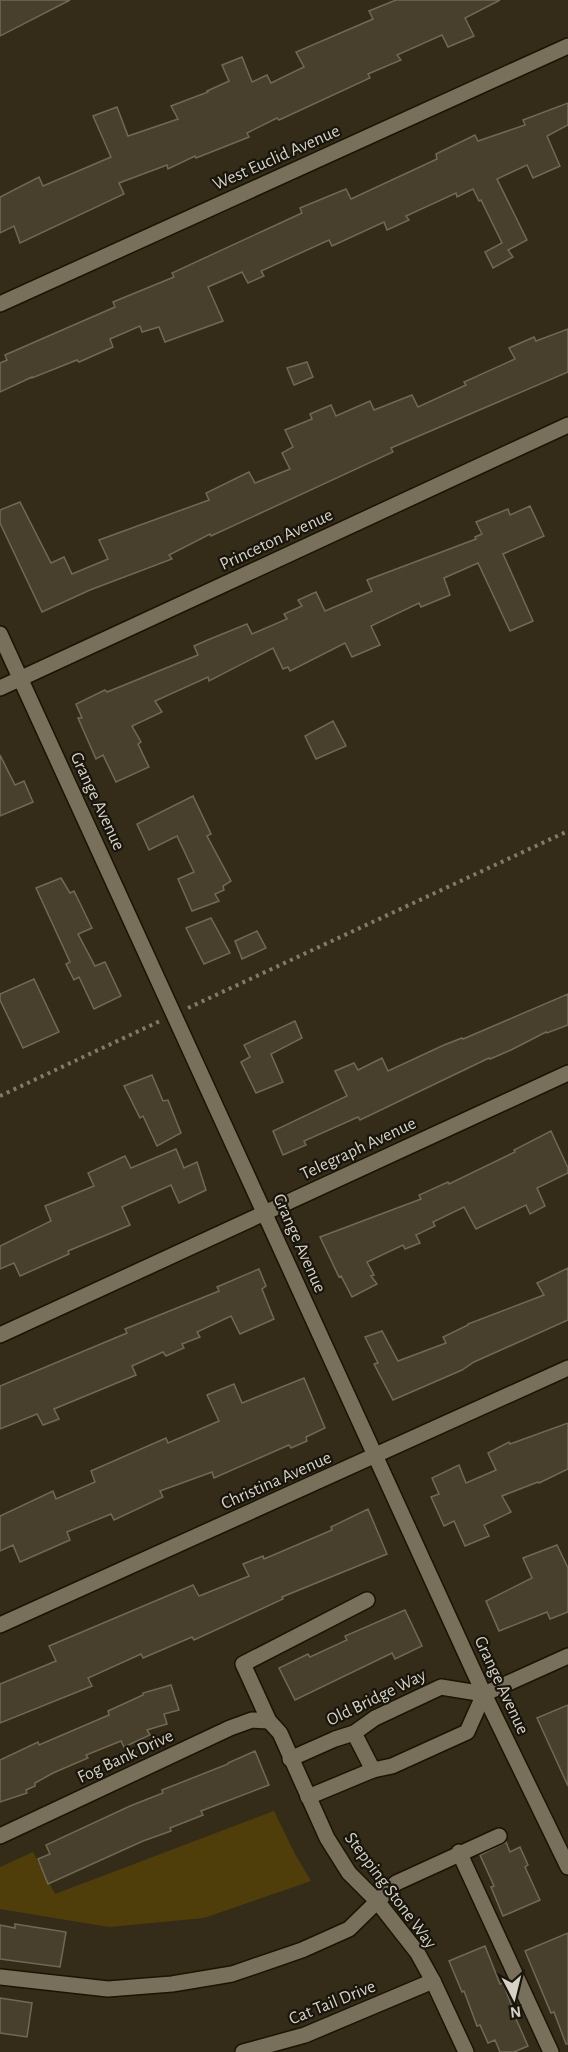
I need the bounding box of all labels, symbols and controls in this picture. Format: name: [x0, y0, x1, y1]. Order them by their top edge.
street label: West Euclid Avenue: [210, 122, 343, 194]
street label: Princeton Avenue: [217, 506, 336, 574]
street label: Grange Avenue: [67, 750, 128, 853]
street label: Telegraph Avenue: [298, 1114, 419, 1184]
street label: Grange Avenue: [269, 1191, 329, 1295]
street label: Christina Avenue: [219, 1449, 334, 1513]
street label: Grange Avenue: [471, 1634, 532, 1737]
street label: Old Bridge Way: [324, 1666, 429, 1730]
street label: Fog Bank Drive: [75, 1727, 176, 1787]
street label: Stepping Stone Way: [341, 1829, 440, 1952]
north arrow: [484, 1968, 544, 2028]
street label: Cat Tail Drive: [287, 1977, 378, 2028]
text: N: [509, 2003, 522, 2021]

